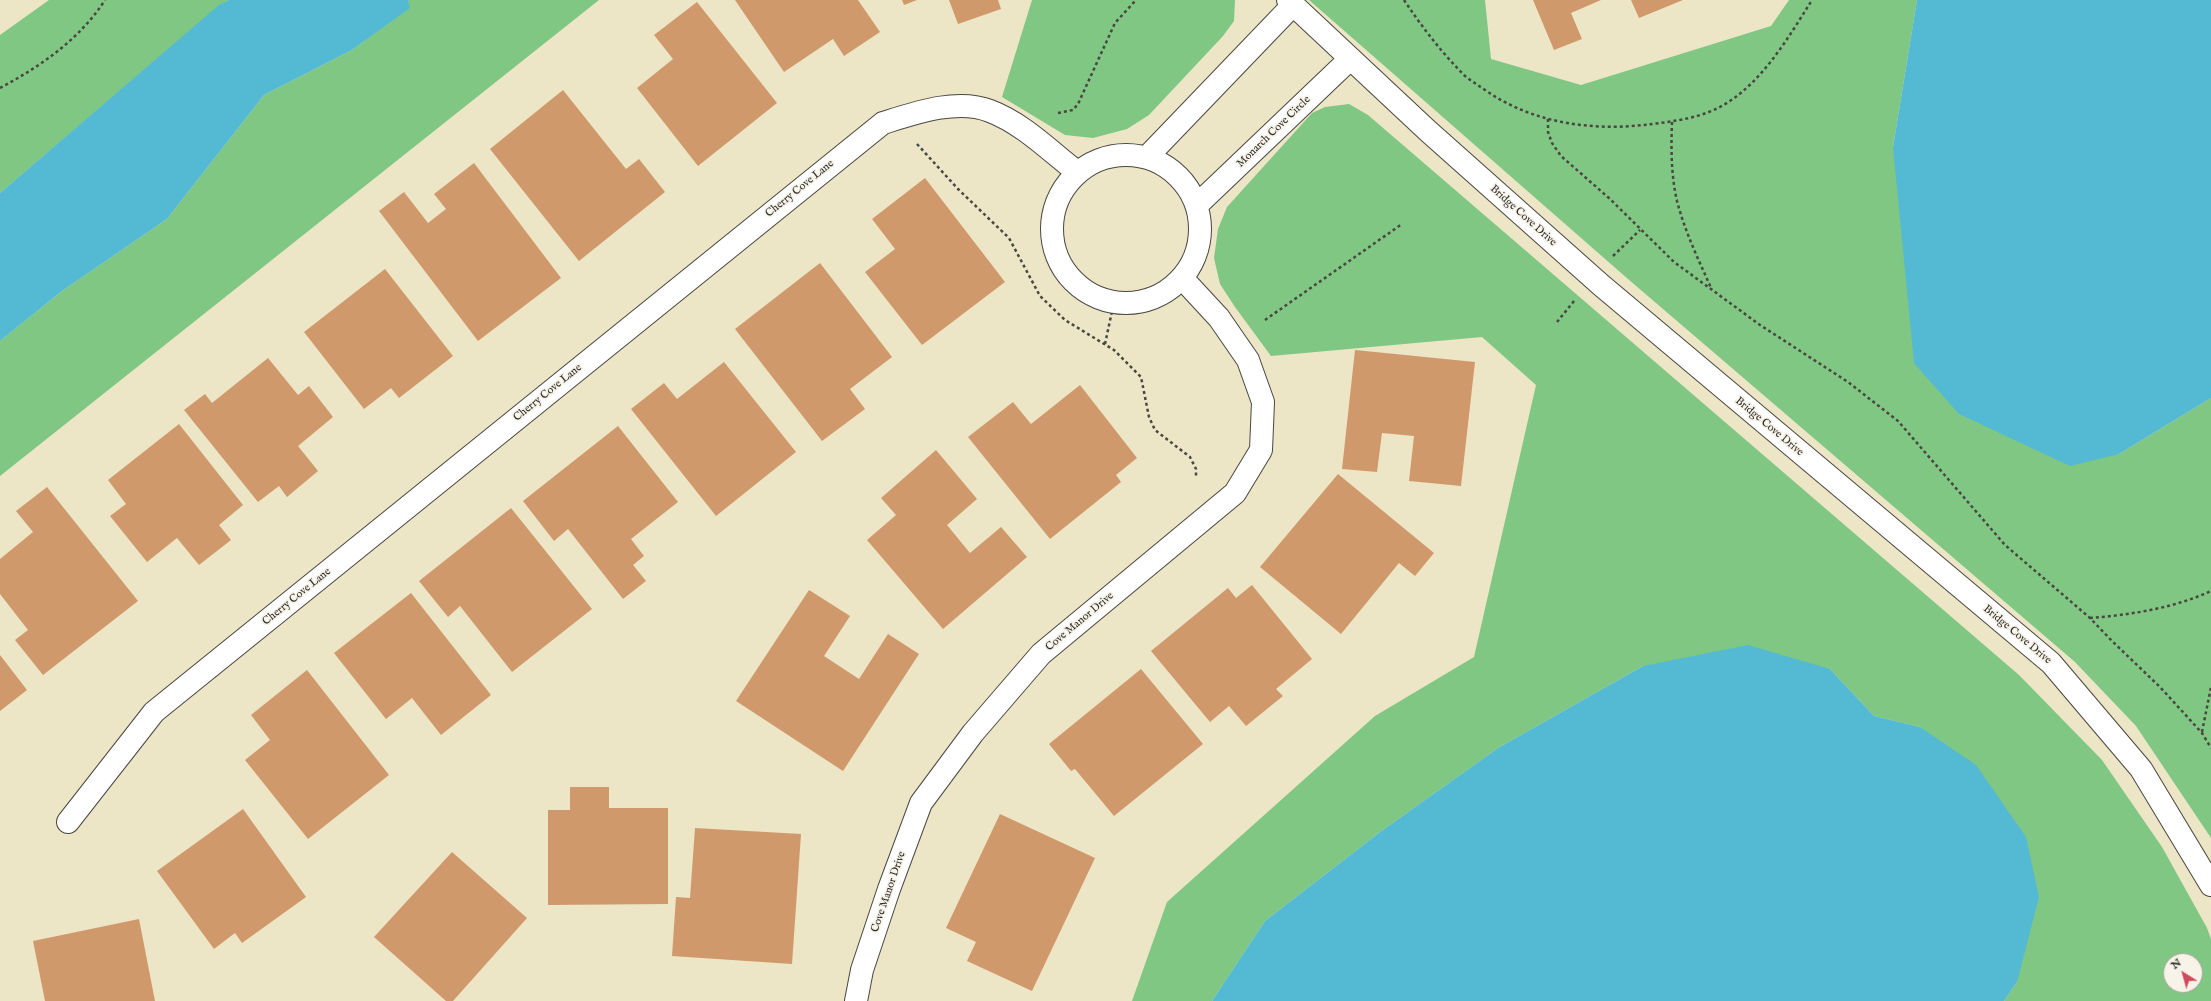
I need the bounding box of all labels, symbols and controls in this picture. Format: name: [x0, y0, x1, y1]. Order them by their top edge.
street label: Monarch Cove Circle: [1234, 93, 1314, 171]
street label: Cherry Cove Lane: [763, 157, 837, 221]
street label: Bridge Cove Drive: [1487, 183, 1559, 249]
street label: Cherry Cove Lane: [511, 361, 585, 425]
street label: Bridge Cove Drive: [1732, 395, 1806, 459]
street label: Cherry Cove Lane: [260, 565, 334, 629]
street label: Cove Manor Drive: [1043, 590, 1117, 654]
street label: Bridge Cove Drive: [1980, 603, 2054, 667]
street label: Cove Manor Drive: [869, 850, 909, 934]
north arrow: [2163, 953, 2203, 993]
text: N: [2168, 956, 2184, 973]

